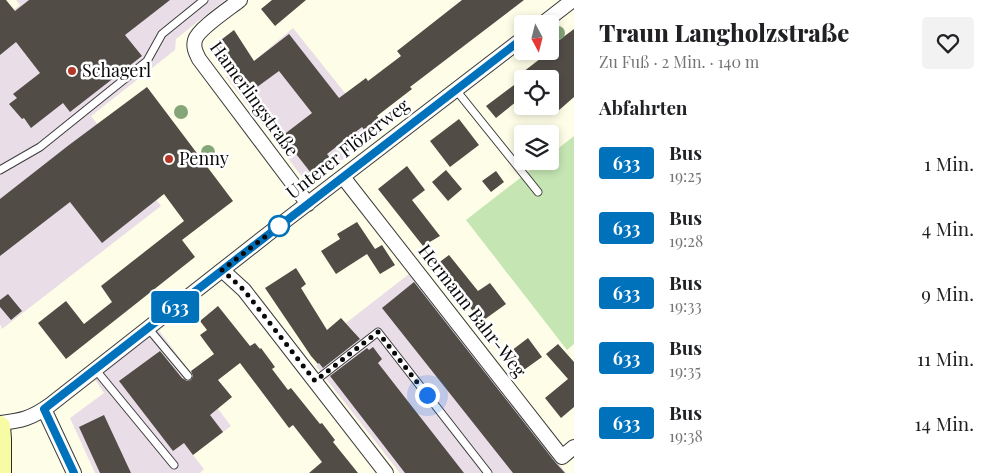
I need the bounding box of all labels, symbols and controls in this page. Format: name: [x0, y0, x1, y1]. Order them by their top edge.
north arrow: [514, 15, 559, 60]
map controls: [514, 15, 559, 170]
text: Traun Langholzstraße: [599, 16, 849, 48]
button: heart: [922, 17, 974, 69]
street label: Hamerlingstraße: [205, 36, 305, 161]
text: Zu Fuß · 2 Min. · 140 m: [599, 51, 759, 72]
place label: Schagerl: [82, 58, 151, 82]
marker: Schagerl: [66, 65, 78, 77]
button: locate: [514, 70, 559, 115]
street label: Unterer Flözerweg: [281, 92, 414, 204]
text: Abfahrten: [599, 94, 688, 120]
button: layers: [514, 125, 559, 170]
text: Bus: [669, 139, 702, 165]
place label: Penny: [179, 146, 229, 170]
text: 1 Min.: [924, 150, 974, 176]
text: 633: [613, 151, 640, 175]
marker: Penny: [163, 153, 175, 165]
text: 19:25: [669, 165, 702, 186]
text: Bus: [669, 204, 702, 230]
unlabelled marker: [268, 215, 290, 237]
text: 4 Min.: [922, 215, 974, 241]
text: 633: [613, 216, 640, 240]
text: 19:28: [669, 230, 703, 251]
street label: Hermann Bahr-Weg: [413, 239, 532, 382]
text: Bus: [669, 269, 702, 295]
text: 9 Min.: [921, 280, 974, 306]
text: 633: [613, 281, 640, 305]
line badge: 633: [146, 291, 204, 323]
text: 633: [161, 295, 189, 319]
text: 19:33: [669, 295, 702, 316]
text: Bus: [669, 334, 702, 360]
text: 11 Min.: [917, 345, 974, 371]
text: 633: [613, 346, 640, 370]
text: 19:35: [669, 360, 701, 381]
your location: [415, 383, 440, 408]
text: Bus: [669, 399, 702, 425]
text: 14 Min.: [915, 410, 974, 436]
text: 633: [613, 411, 640, 435]
text: 19:38: [669, 425, 703, 446]

